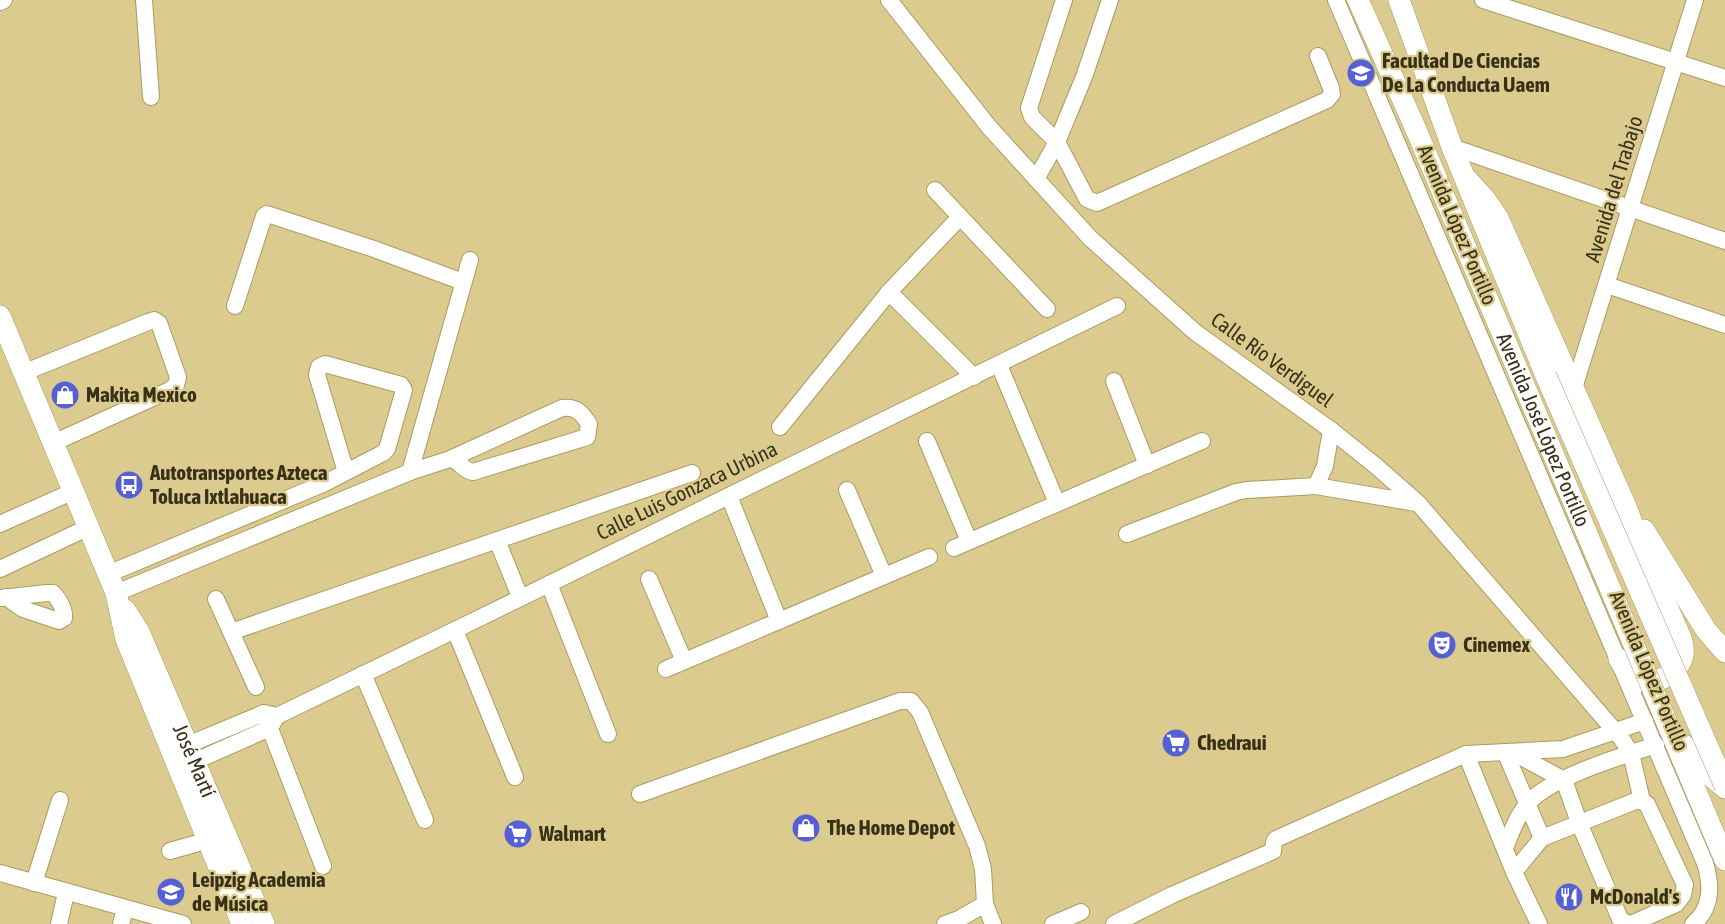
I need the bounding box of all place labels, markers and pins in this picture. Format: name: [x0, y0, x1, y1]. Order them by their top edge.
place label: Facultad De Ciencias De La Conducta Uaem: [1382, 48, 1550, 96]
school or university icon: Facultad De Ciencias De La Conducta Uaem: [1345, 57, 1377, 89]
shop icon: Makita Mexico: [49, 379, 81, 411]
place label: Makita Mexico: [86, 382, 197, 406]
place label: Autotransportes Azteca Toluca Ixtlahuaca: [149, 460, 328, 508]
bus stop icon: Autotransportes Azteca Toluca Ixtlahuaca: [113, 469, 145, 501]
theatre icon: Cinemex: [1426, 629, 1458, 661]
place label: Cinemex: [1463, 632, 1530, 656]
supermarket icon: Chedraui: [1160, 727, 1192, 759]
place label: Chedraui: [1197, 730, 1267, 754]
shop icon: The Home Depot: [790, 812, 822, 844]
place label: The Home Depot: [827, 815, 955, 839]
supermarket icon: Walmart: [502, 818, 534, 850]
place label: Walmart: [538, 821, 606, 845]
place label: Leipzig Academia de Música: [192, 867, 326, 915]
school or university icon: Leipzig Academia de Música: [155, 876, 187, 908]
restaurant icon: McDonald's: [1553, 881, 1585, 913]
place label: McDonald's: [1590, 884, 1680, 908]

